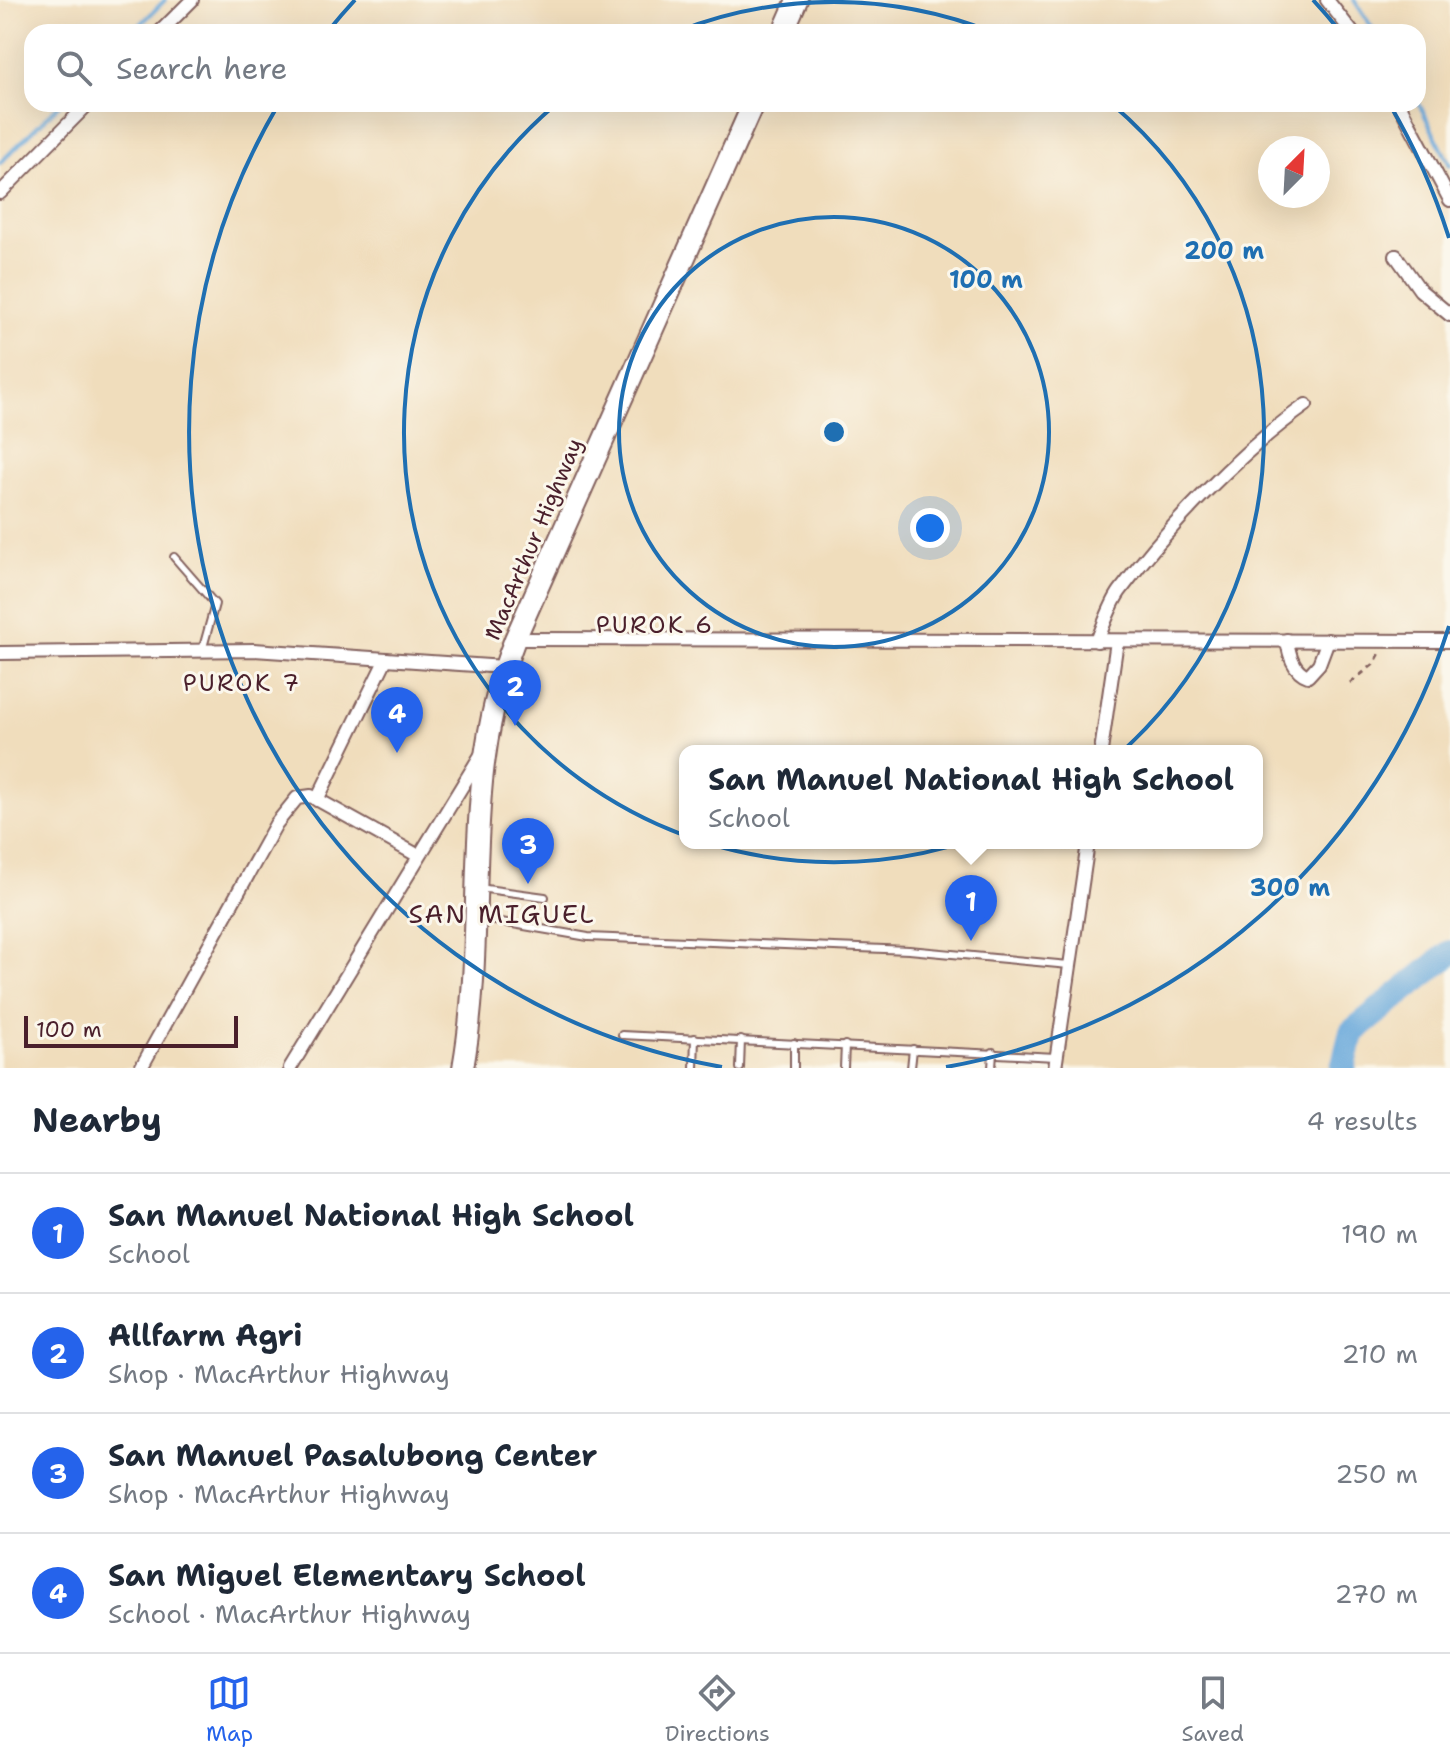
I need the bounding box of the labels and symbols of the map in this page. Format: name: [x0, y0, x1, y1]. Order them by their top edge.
north arrow: [1258, 136, 1330, 208]
text: 200 m: [1184, 235, 1264, 267]
text: 100 m: [949, 264, 1023, 296]
centre of rings: [820, 418, 848, 446]
street label: MacArthur Highway: [478, 434, 589, 645]
your location: [910, 508, 950, 548]
district label: PUROK 6: [596, 609, 714, 641]
pin: 2: [489, 660, 541, 726]
district label: PUROK 7: [183, 667, 301, 699]
pin: 4: [371, 687, 423, 753]
pin: 3: [502, 818, 554, 884]
text: 300 m: [1250, 872, 1330, 904]
pin: 1: [945, 875, 997, 941]
district label: SAN MIGUEL: [408, 896, 596, 931]
scale bar: [24, 1012, 238, 1048]

